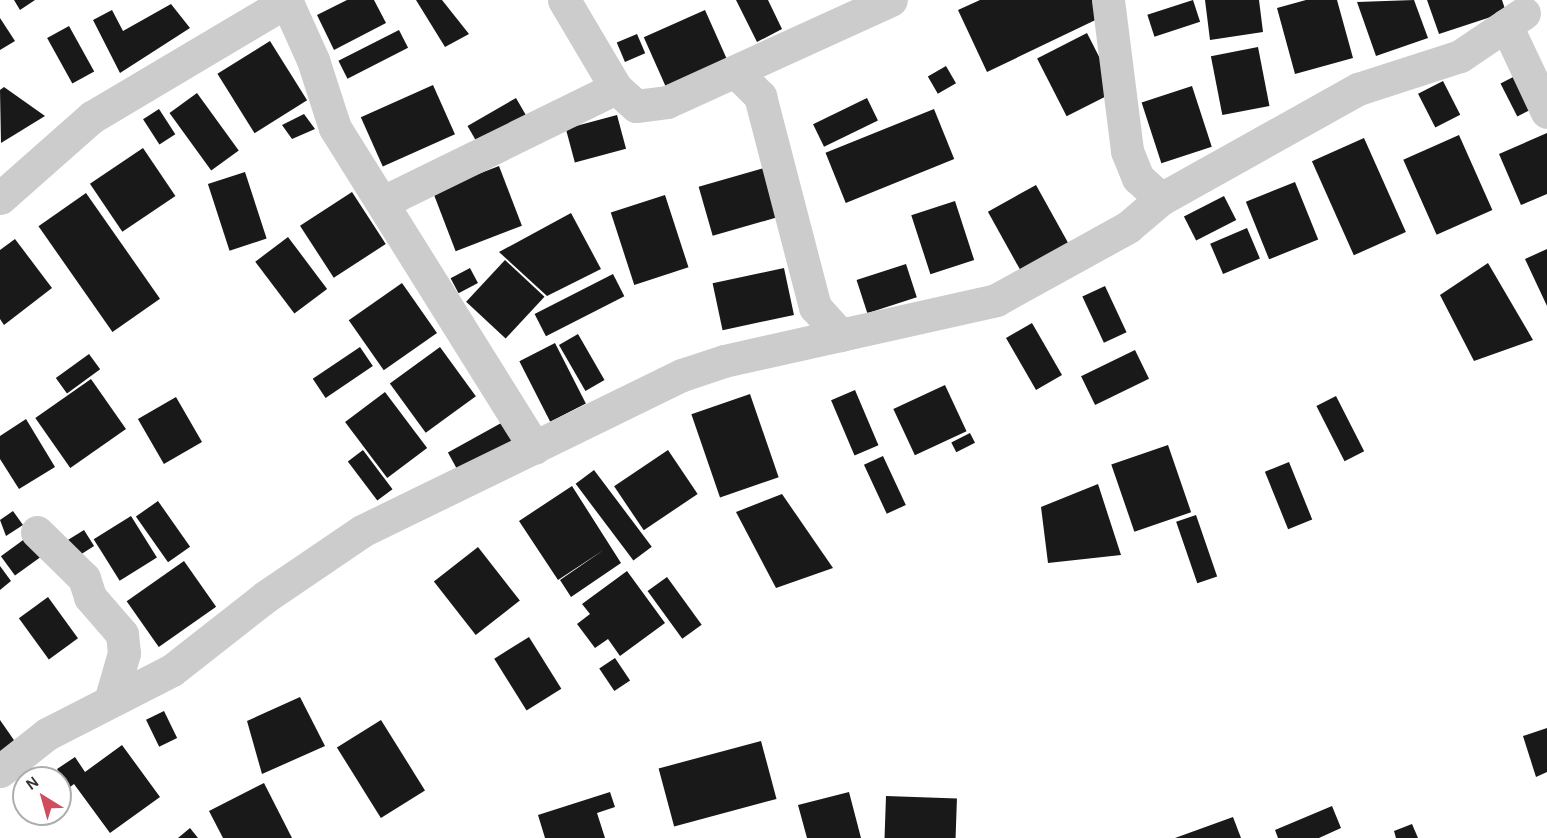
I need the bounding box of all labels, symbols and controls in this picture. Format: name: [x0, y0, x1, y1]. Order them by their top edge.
north arrow: [12, 766, 72, 826]
text: N: [22, 772, 42, 794]

